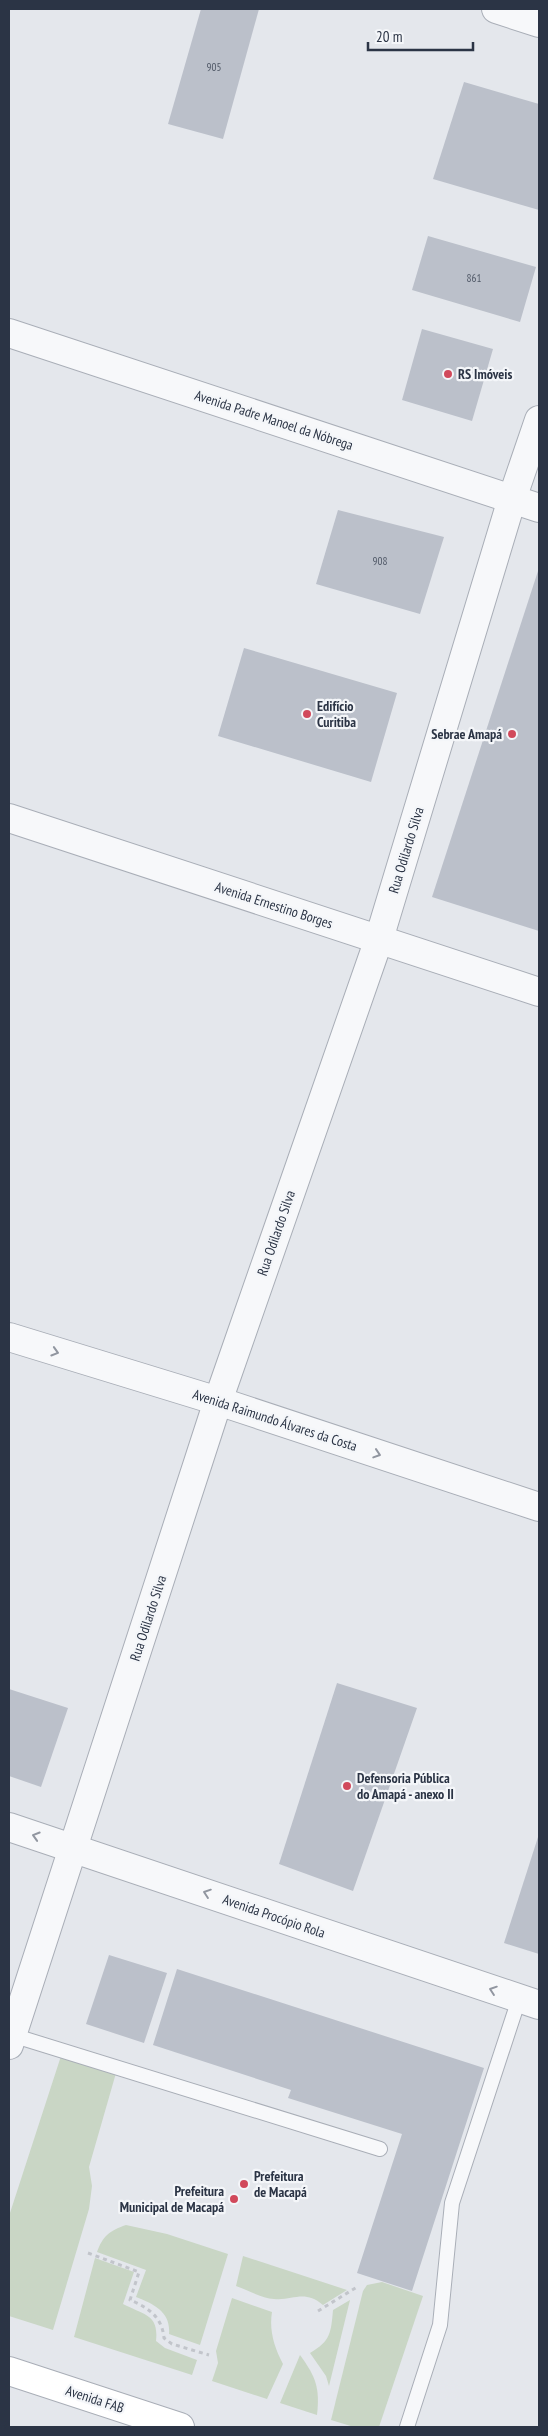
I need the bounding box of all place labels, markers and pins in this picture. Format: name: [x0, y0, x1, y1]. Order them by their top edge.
place label: RS Imóveis: [458, 365, 512, 383]
marker: RS Imóveis: [442, 368, 454, 380]
place label: Edifício Curitiba: [317, 697, 356, 731]
marker: Edifício Curitiba: [301, 708, 313, 720]
place label: Sebrae Amapá: [431, 725, 502, 743]
marker: Sebrae Amapá: [506, 728, 518, 740]
place label: Defensoria Pública do Amapá - anexo II: [357, 1769, 454, 1803]
marker: Defensoria Pública do Amapá - anexo II: [341, 1780, 353, 1792]
place label: Prefeitura de Macapá: [254, 2167, 307, 2201]
marker: Prefeitura de Macapá: [238, 2178, 250, 2190]
place label: Prefeitura Municipal de Macapá: [120, 2182, 224, 2216]
marker: Prefeitura Municipal de Macapá: [228, 2193, 240, 2205]

